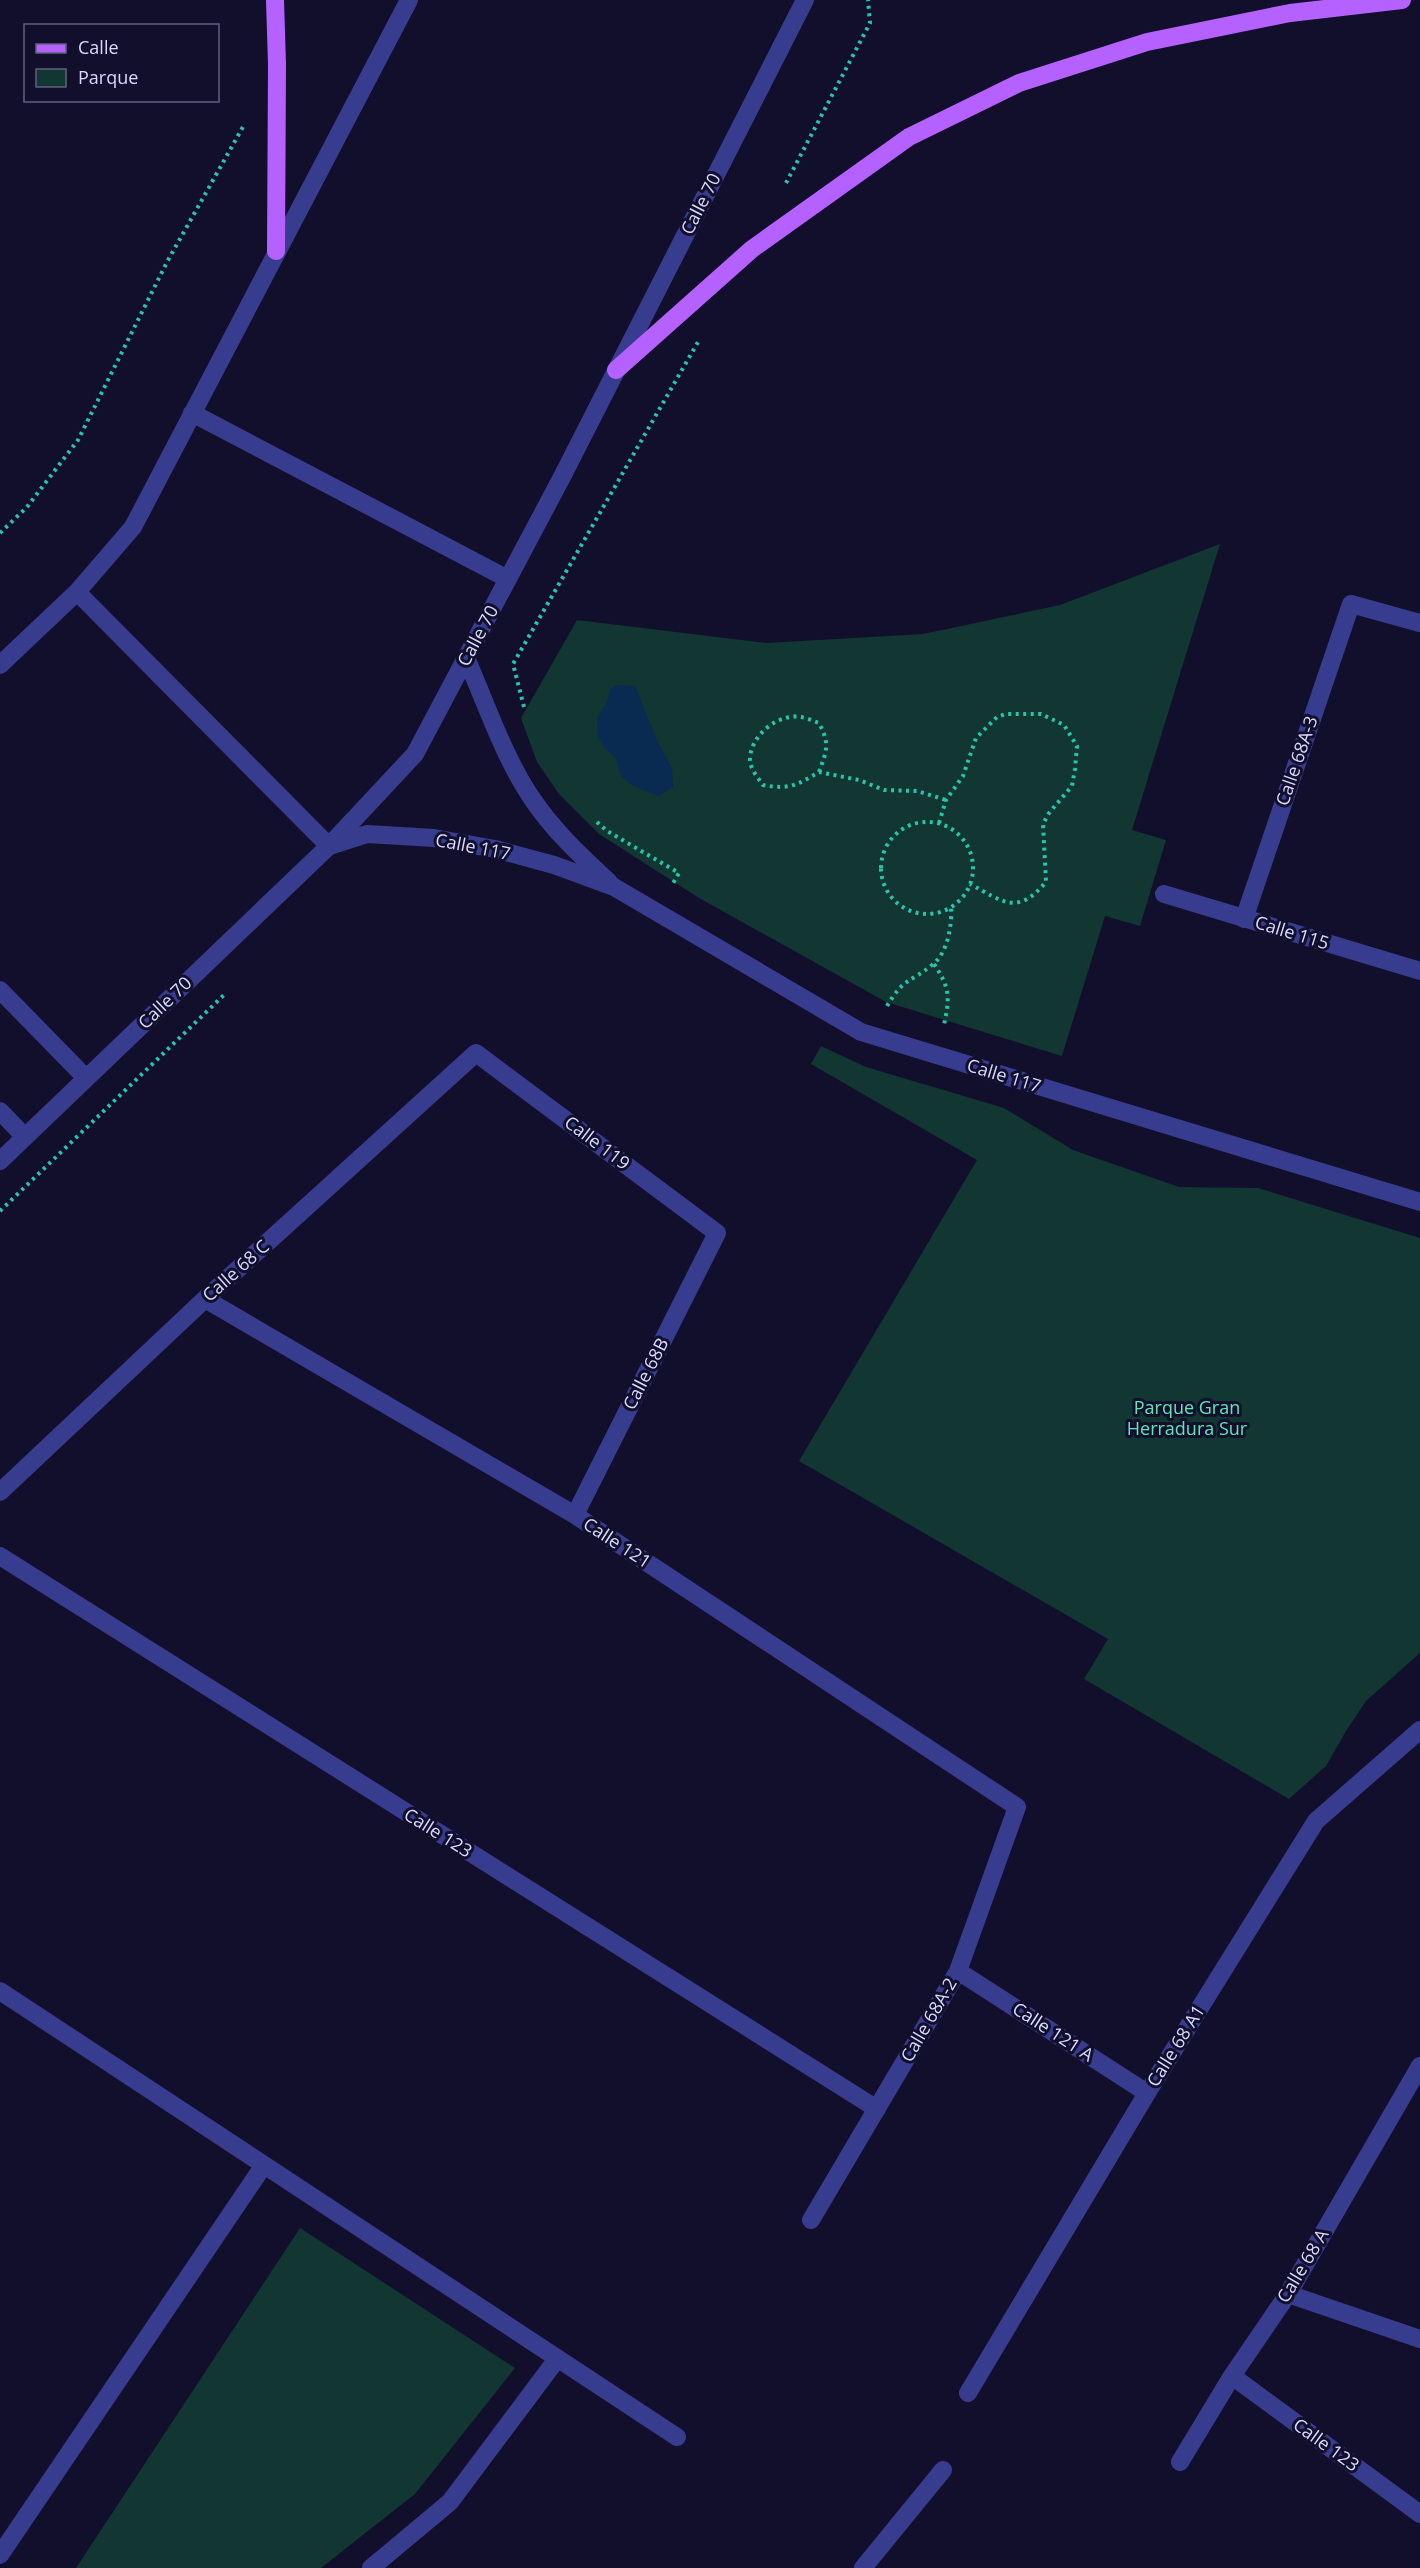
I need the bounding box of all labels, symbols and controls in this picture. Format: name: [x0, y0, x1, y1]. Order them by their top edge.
legend: [24, 24, 219, 102]
text: Calle: [78, 35, 119, 59]
text: Parque: [78, 65, 138, 89]
street label: Calle 70: [674, 169, 726, 238]
street label: Calle 70: [451, 601, 503, 670]
street label: Calle 68A-3: [1270, 713, 1323, 809]
street label: Calle 117: [434, 827, 513, 865]
street label: Calle 115: [1252, 909, 1332, 955]
street label: Calle 70: [132, 971, 196, 1034]
street label: Calle 117: [964, 1052, 1044, 1098]
street label: Calle 119: [560, 1110, 635, 1175]
street label: Calle 68 C: [197, 1234, 274, 1307]
street label: Calle 68B: [617, 1334, 673, 1413]
park label: Parque Gran Herradura Sur: [1127, 1395, 1248, 1440]
street label: Calle 121: [579, 1511, 656, 1573]
street label: Calle 123: [400, 1802, 477, 1862]
street label: Calle 68A-2: [894, 1973, 962, 2066]
street label: Calle 121 A: [1008, 1996, 1099, 2067]
street label: Calle 68 A1: [1141, 2000, 1210, 2091]
street label: Calle 68 A: [1271, 2224, 1334, 2307]
street label: Calle 123: [1289, 2412, 1364, 2476]

